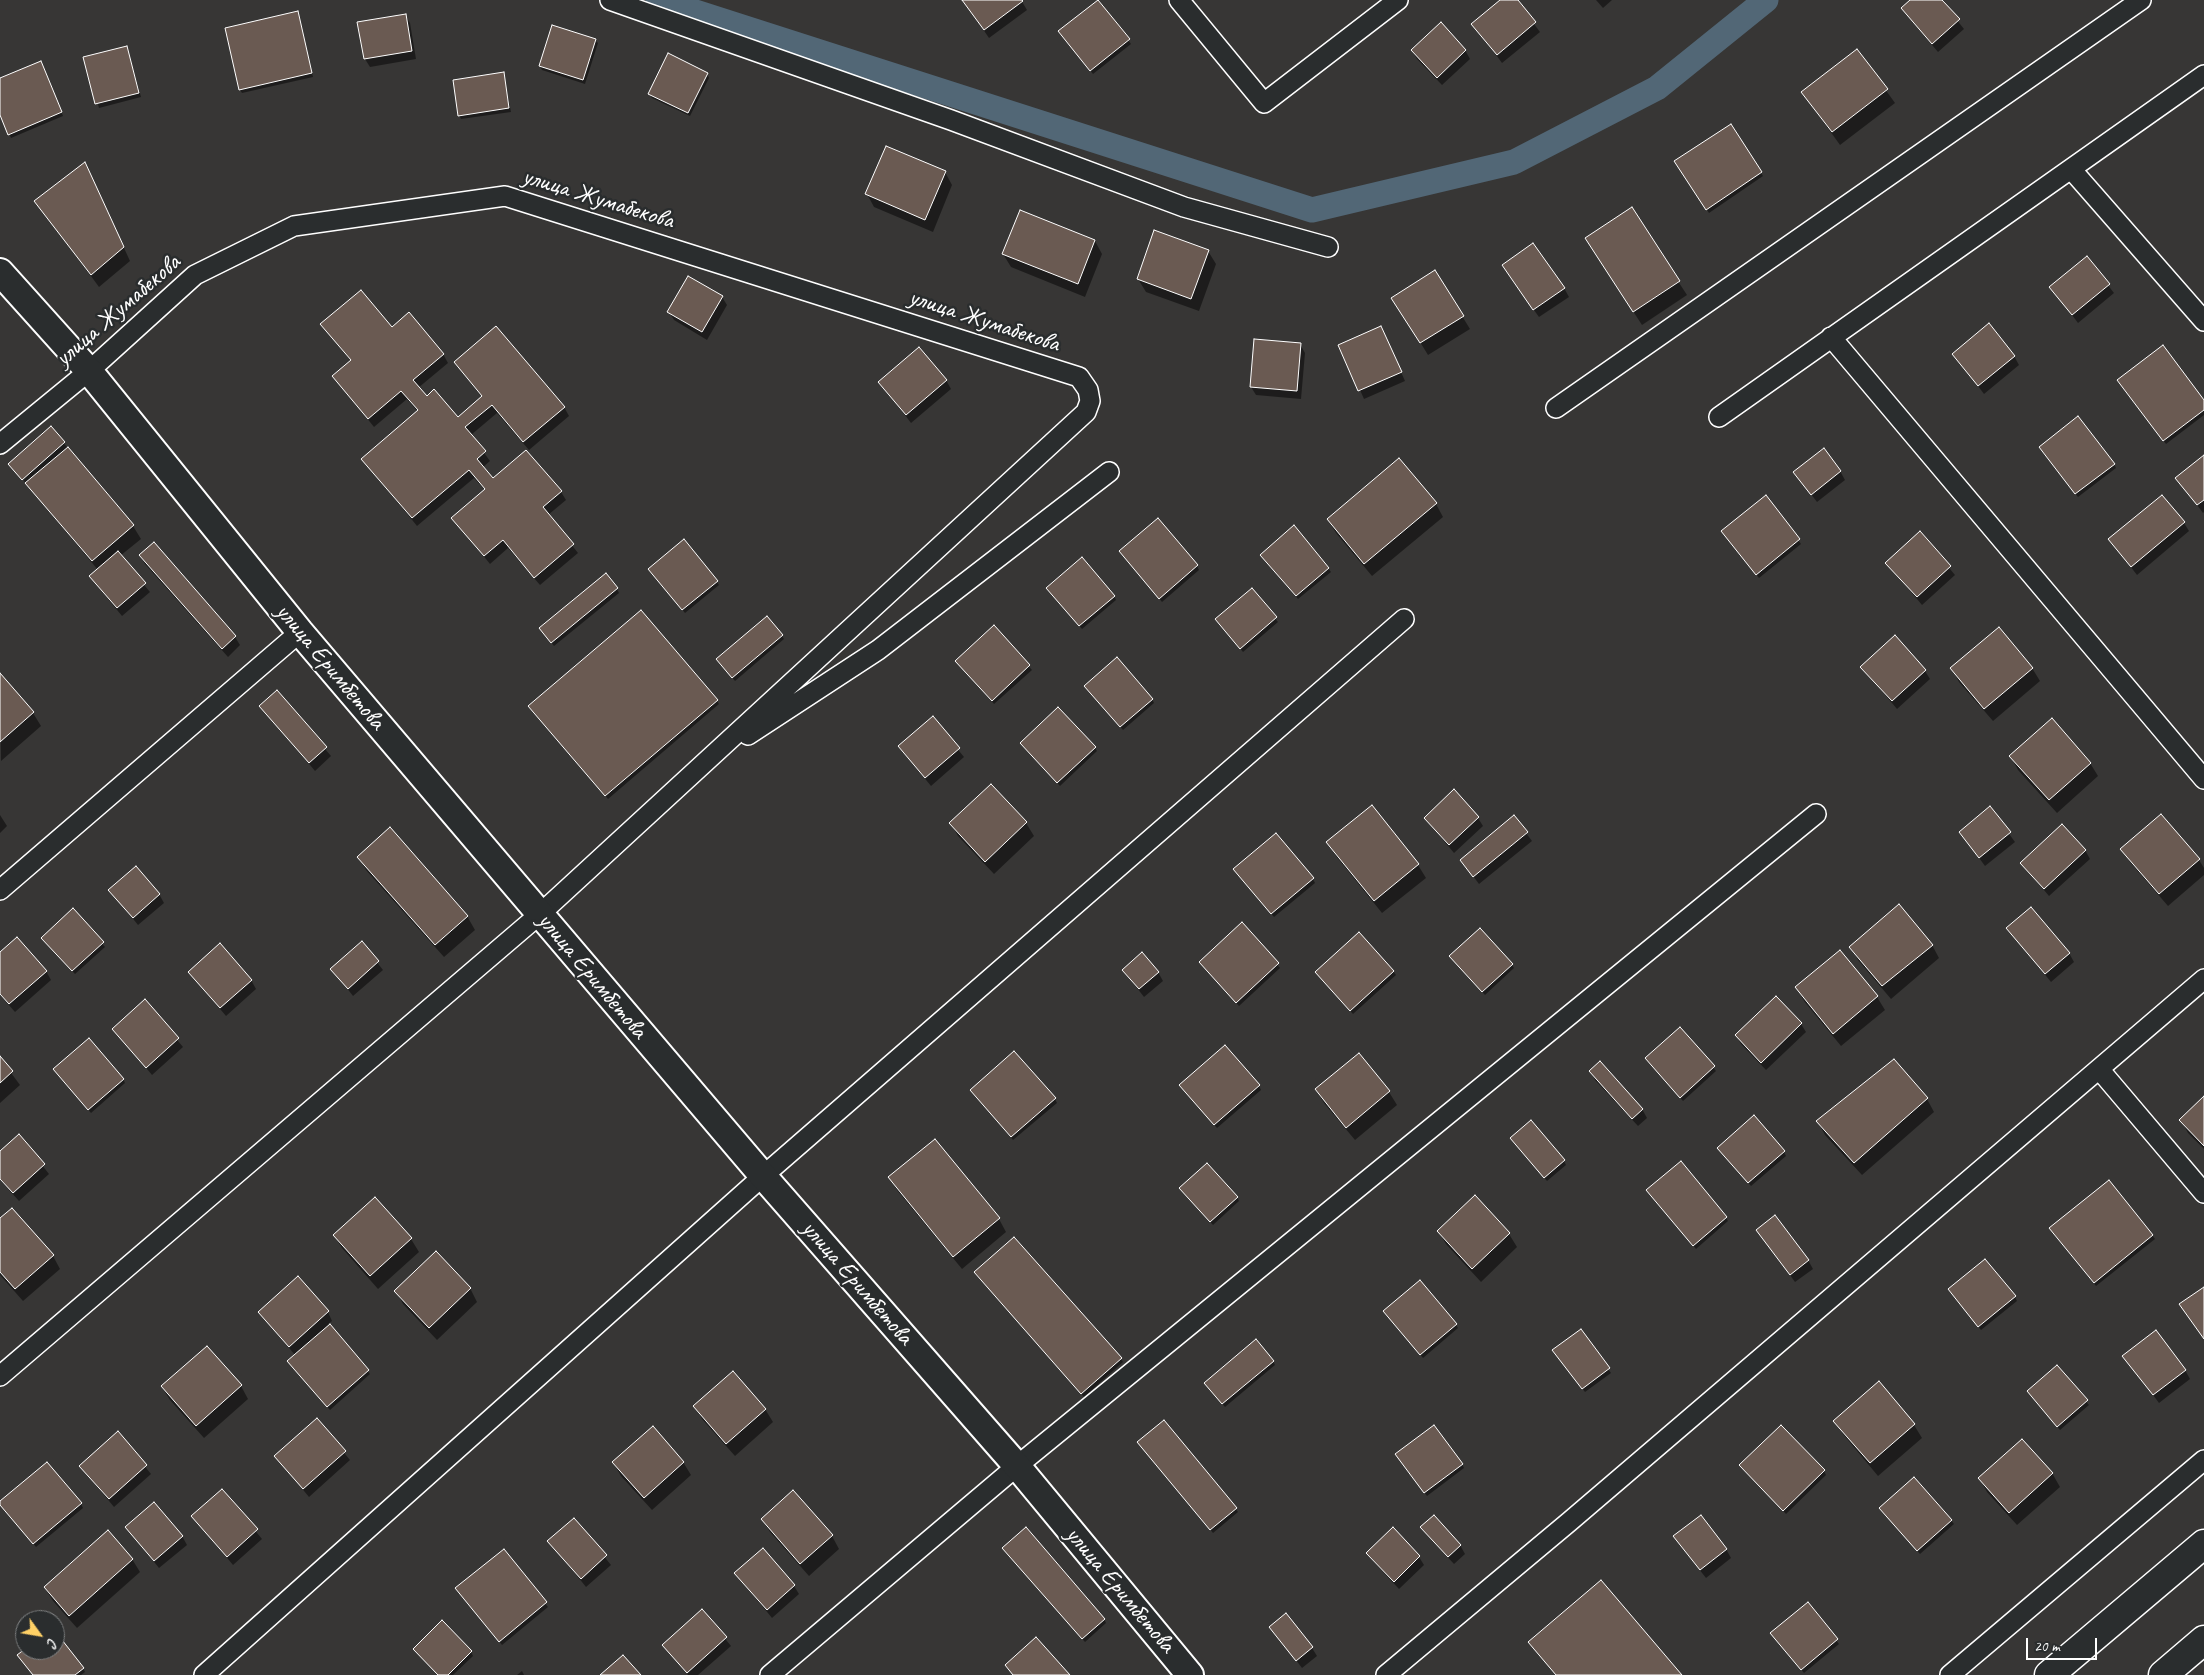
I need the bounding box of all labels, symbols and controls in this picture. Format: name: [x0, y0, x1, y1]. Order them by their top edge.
street label: улица Жумабекова: [519, 162, 677, 236]
street label: улица Жумабекова: [49, 248, 187, 374]
street label: улица Жумабекова: [905, 283, 1063, 359]
street label: улица Еримбетова: [268, 598, 392, 736]
street label: улица Еримбетова: [530, 907, 654, 1045]
street label: улица Еримбетова: [795, 1214, 919, 1352]
street label: улица Еримбетова: [1058, 1521, 1182, 1659]
north arrow: [15, 1610, 65, 1660]
scale bar: [2029, 1628, 2100, 1660]
text: С: [43, 1635, 61, 1650]
text: 20 m: [2034, 1637, 2060, 1656]

